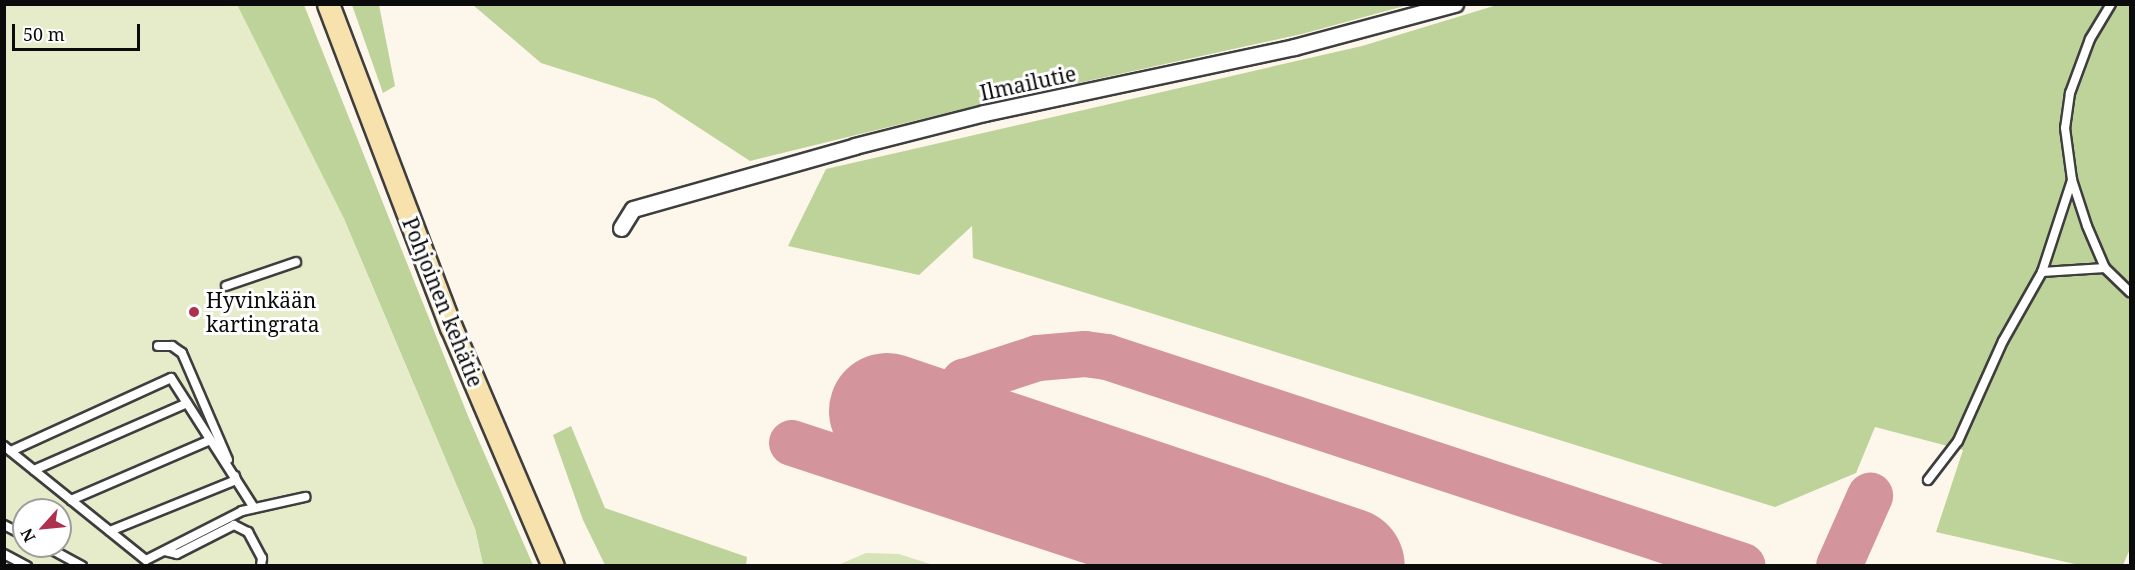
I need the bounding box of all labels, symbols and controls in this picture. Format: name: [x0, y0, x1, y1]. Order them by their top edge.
scale bar: [15, 12, 142, 50]
text: 50 m: [23, 22, 65, 46]
street label: Ilmailutie: [978, 61, 1078, 105]
street label: Pohjoinen kehätie: [397, 214, 489, 390]
place label: Hyvinkään kartingrata: [206, 287, 319, 337]
marker: Hyvinkään kartingrata: [187, 305, 201, 319]
north arrow: [12, 498, 72, 558]
text: N: [15, 525, 40, 546]

